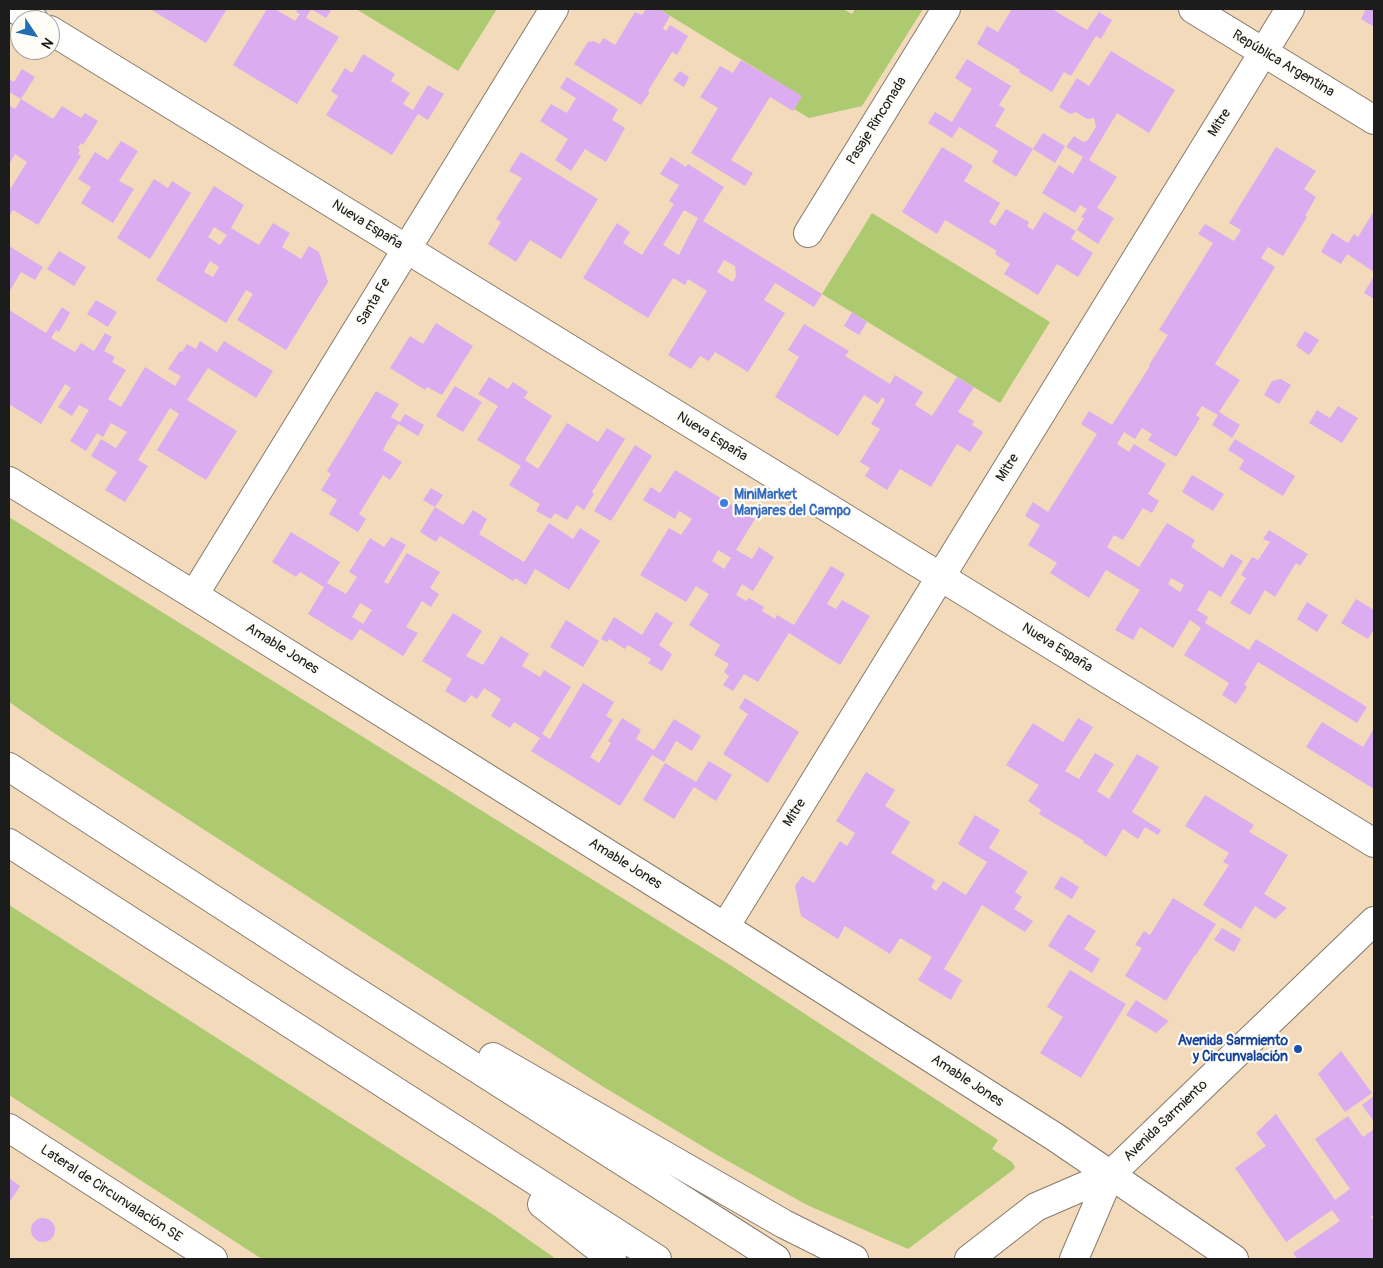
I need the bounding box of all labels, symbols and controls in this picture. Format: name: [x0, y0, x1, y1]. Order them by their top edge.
north arrow: [10, 10, 60, 60]
street label: República Argentina: [1229, 27, 1337, 101]
text: N: [37, 34, 57, 52]
street label: Pasaje Rinconada: [843, 74, 911, 168]
street label: Mitre: [1205, 106, 1235, 140]
street label: Nueva España: [328, 197, 406, 253]
street label: Santa Fe: [353, 275, 395, 329]
street label: Nueva España: [673, 409, 751, 465]
street label: Mitre: [993, 451, 1023, 485]
place label: MiniMarket Manjares del Campo: [734, 487, 851, 520]
marker: MiniMarket Manjares del Campo: [718, 497, 730, 509]
street label: Amable Jones: [242, 620, 322, 678]
street label: Nueva España: [1018, 620, 1096, 676]
street label: Mitre: [780, 796, 810, 830]
street label: Amable Jones: [585, 835, 665, 893]
place label: Avenida Sarmiento y Circunvalación: [1178, 1033, 1288, 1066]
marker: Avenida Sarmiento y Circunvalación: [1292, 1043, 1304, 1055]
street label: Amable Jones: [928, 1051, 1006, 1111]
street label: Avenida Sarmiento: [1121, 1077, 1211, 1165]
street label: Lateral de Circunvalación SE: [37, 1142, 185, 1246]

